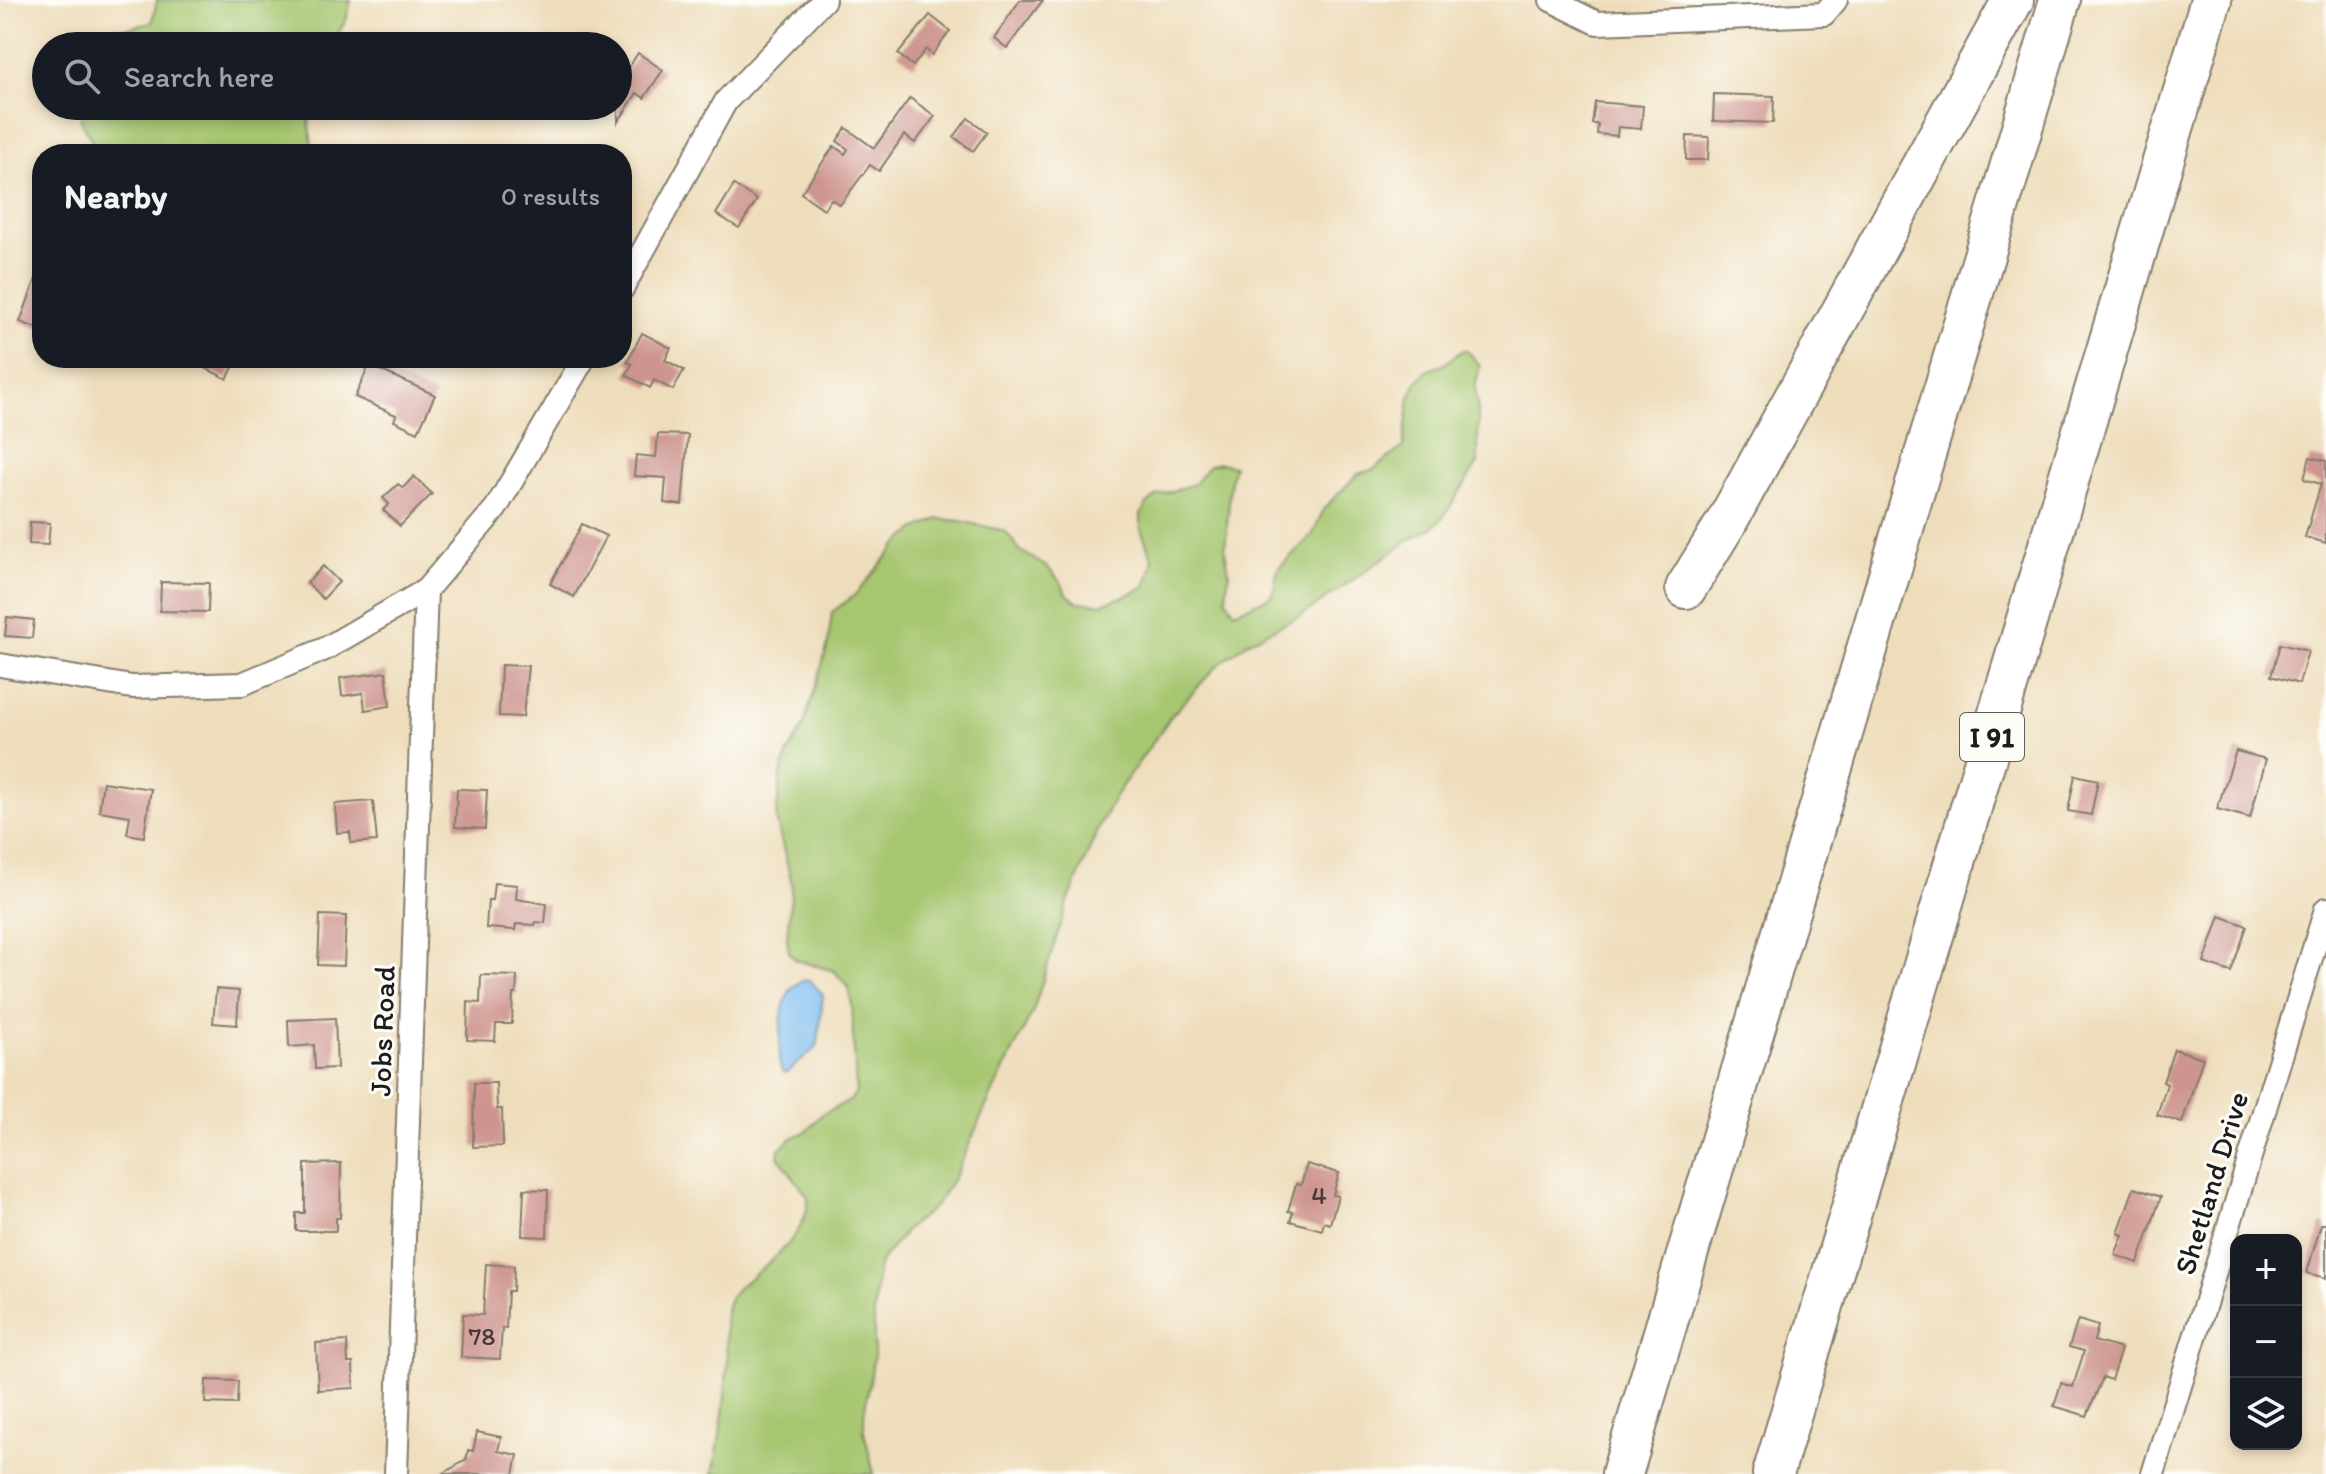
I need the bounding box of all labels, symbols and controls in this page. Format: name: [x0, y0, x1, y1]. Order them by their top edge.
search box: [32, 32, 632, 120]
icon: search: [60, 54, 104, 98]
text: Search here: [124, 58, 274, 95]
text: Nearby: [64, 176, 167, 217]
text: 0 results: [501, 180, 600, 212]
road number: I 91: [1960, 713, 2024, 761]
street label: Jobs Road: [361, 965, 403, 1097]
street label: Shetland Drive: [2166, 1087, 2256, 1279]
house number: 4: [1311, 1179, 1327, 1211]
map controls: [2230, 1234, 2302, 1450]
button: +: [2230, 1234, 2302, 1306]
button: −: [2230, 1306, 2302, 1378]
house number: 78: [468, 1320, 496, 1352]
button: layers: [2230, 1378, 2302, 1450]

